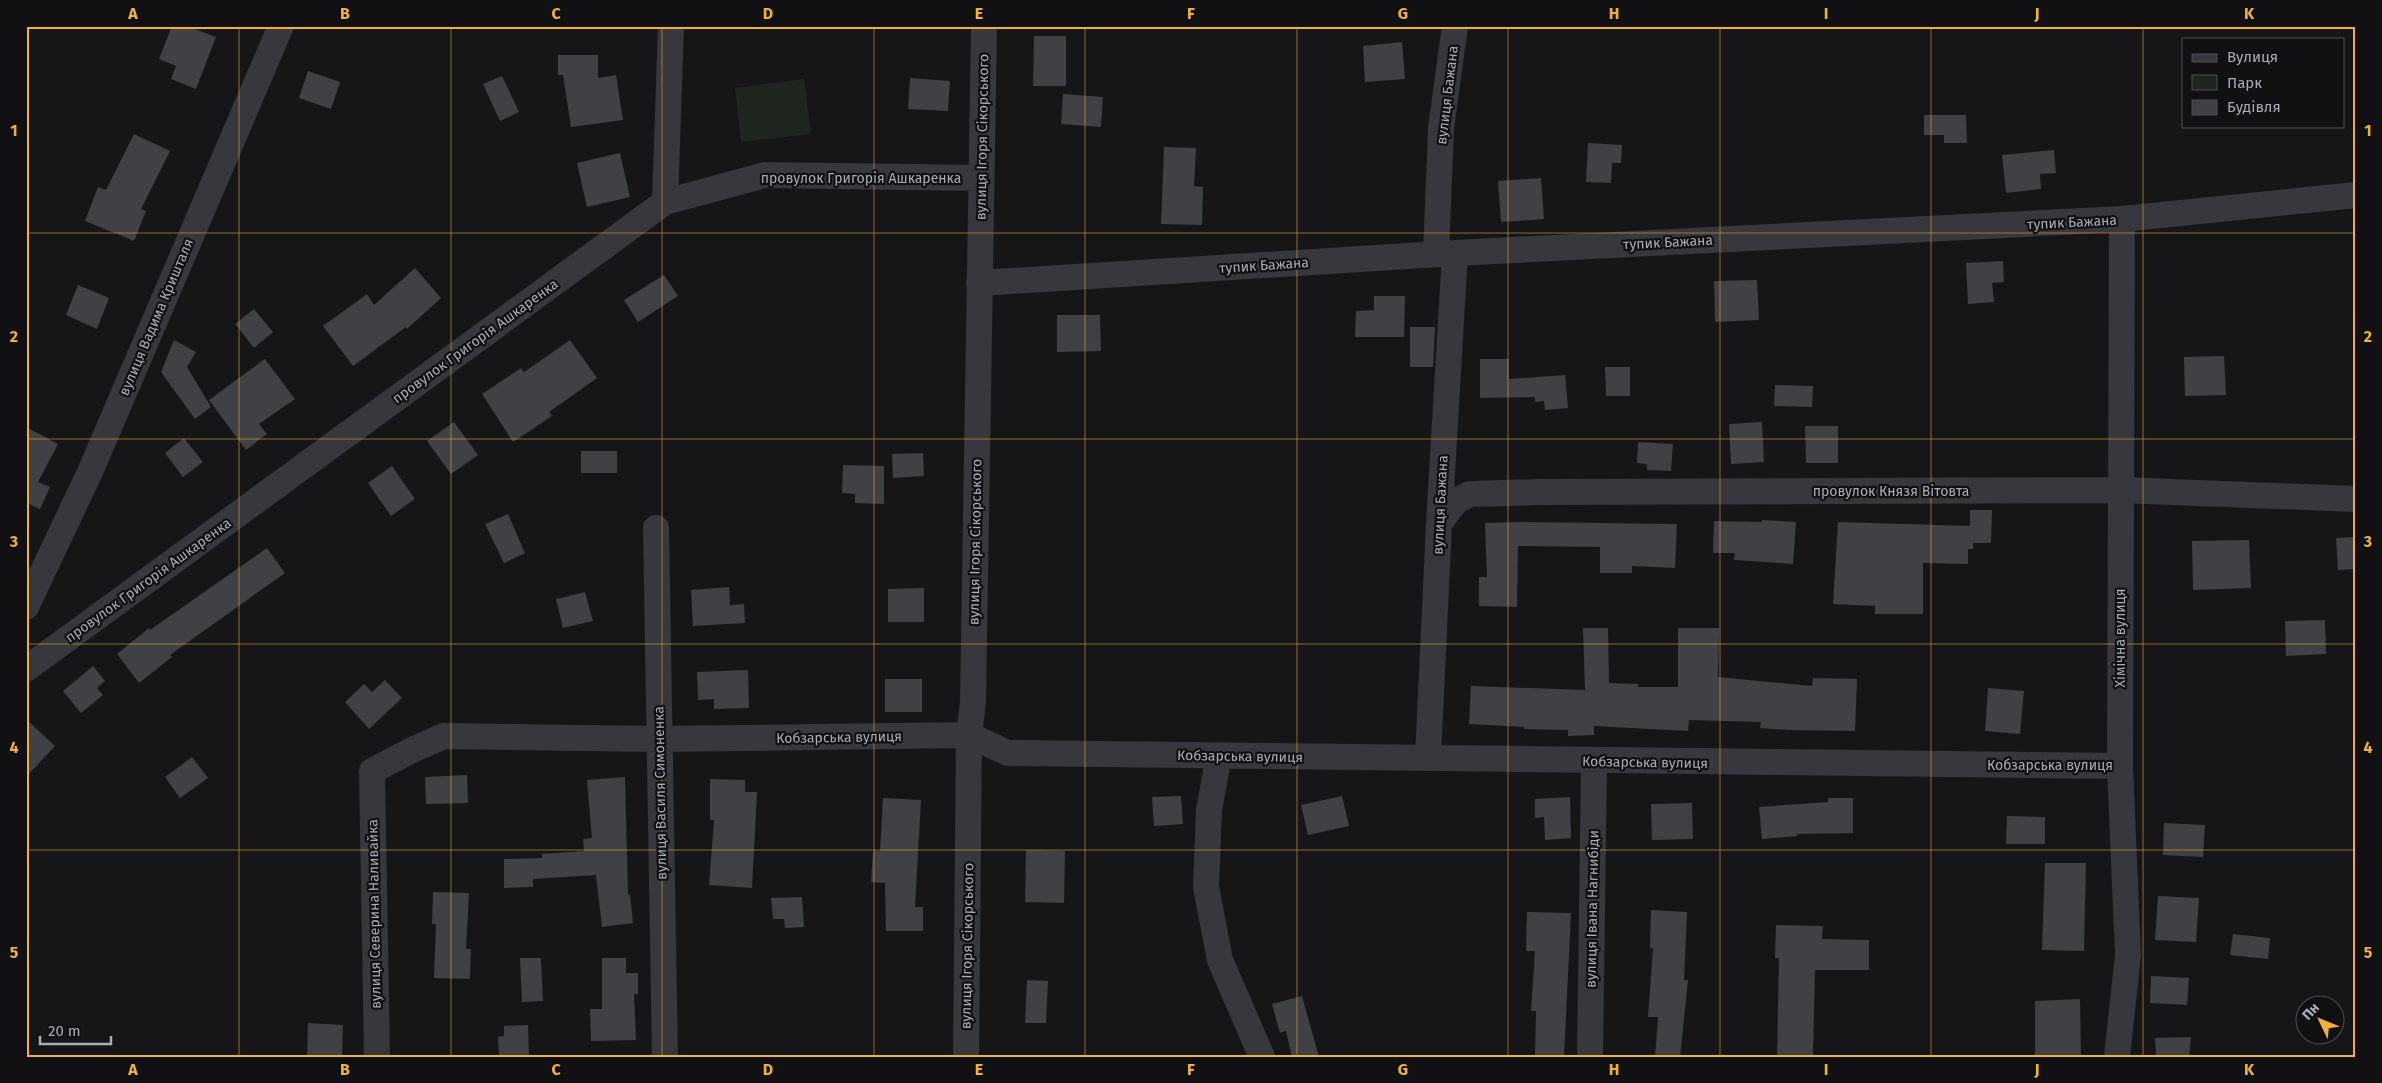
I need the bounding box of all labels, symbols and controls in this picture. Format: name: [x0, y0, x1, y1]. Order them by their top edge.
text: A: [127, 4, 138, 23]
text: B: [340, 4, 350, 23]
text: C: [551, 4, 561, 23]
text: D: [763, 4, 773, 23]
text: E: [975, 4, 983, 23]
text: F: [1187, 4, 1195, 23]
text: G: [1398, 4, 1408, 23]
text: H: [1609, 4, 1619, 23]
text: I: [1824, 4, 1828, 23]
text: J: [2033, 4, 2040, 23]
text: K: [2244, 4, 2255, 23]
legend: [2182, 38, 2344, 128]
street label: вулиця Бажана: [1433, 45, 1462, 146]
text: Вулиця: [2227, 48, 2278, 66]
street label: вулиця Ігоря Сікорського: [973, 54, 992, 220]
text: Парк: [2227, 74, 2262, 92]
text: Будівля: [2227, 98, 2281, 116]
text: 1: [10, 121, 18, 140]
text: 1: [2364, 121, 2372, 140]
street label: провулок Григорія Ашкаренка: [761, 170, 961, 187]
street label: тупик Бажана: [2027, 212, 2117, 233]
street label: тупик Бажана: [1623, 232, 1713, 253]
street label: вулиця Вадима Кришталя: [116, 236, 197, 398]
street label: тупик Бажана: [1219, 254, 1309, 277]
street label: провулок Григорія Ашкаренка: [389, 276, 561, 407]
text: 2: [10, 327, 18, 346]
text: 2: [2364, 327, 2372, 346]
street label: вулиця Бажана: [1429, 455, 1452, 555]
street label: вулиця Ігоря Сікорського: [966, 459, 985, 625]
street label: провулок Князя Вітовта: [1813, 483, 1969, 500]
street label: провулок Григорія Ашкаренка: [62, 515, 234, 646]
text: 3: [9, 532, 18, 551]
text: 3: [2363, 532, 2372, 551]
street label: Хімічна вулиця: [2112, 588, 2129, 688]
street label: вулиця Василя Симоненка: [650, 706, 671, 880]
street label: Кобзарська вулиця: [776, 728, 902, 747]
text: 4: [9, 738, 19, 757]
text: 4: [2363, 738, 2373, 757]
street label: Кобзарська вулиця: [1177, 747, 1303, 766]
street label: Кобзарська вулиця: [1582, 753, 1708, 772]
street label: Кобзарська вулиця: [1987, 757, 2113, 774]
street label: вулиця Северина Наливайка: [364, 819, 385, 1009]
street label: вулиця Івана Нагнибіди: [1583, 830, 1602, 988]
street label: вулиця Ігоря Сікорського: [958, 863, 977, 1029]
text: 5: [10, 943, 19, 962]
text: 5: [2364, 943, 2373, 962]
north arrow: [2294, 996, 2344, 1046]
text: Пн: [2299, 999, 2323, 1024]
scale bar: [40, 1013, 111, 1045]
text: 20 m: [48, 1022, 81, 1040]
text: A: [127, 1060, 138, 1079]
text: B: [340, 1060, 350, 1079]
text: C: [551, 1060, 561, 1079]
text: D: [763, 1060, 773, 1079]
text: E: [975, 1060, 983, 1079]
text: F: [1187, 1060, 1195, 1079]
text: G: [1398, 1060, 1408, 1079]
text: H: [1609, 1060, 1619, 1079]
text: I: [1824, 1060, 1828, 1079]
text: J: [2033, 1060, 2040, 1079]
text: K: [2244, 1060, 2255, 1079]

